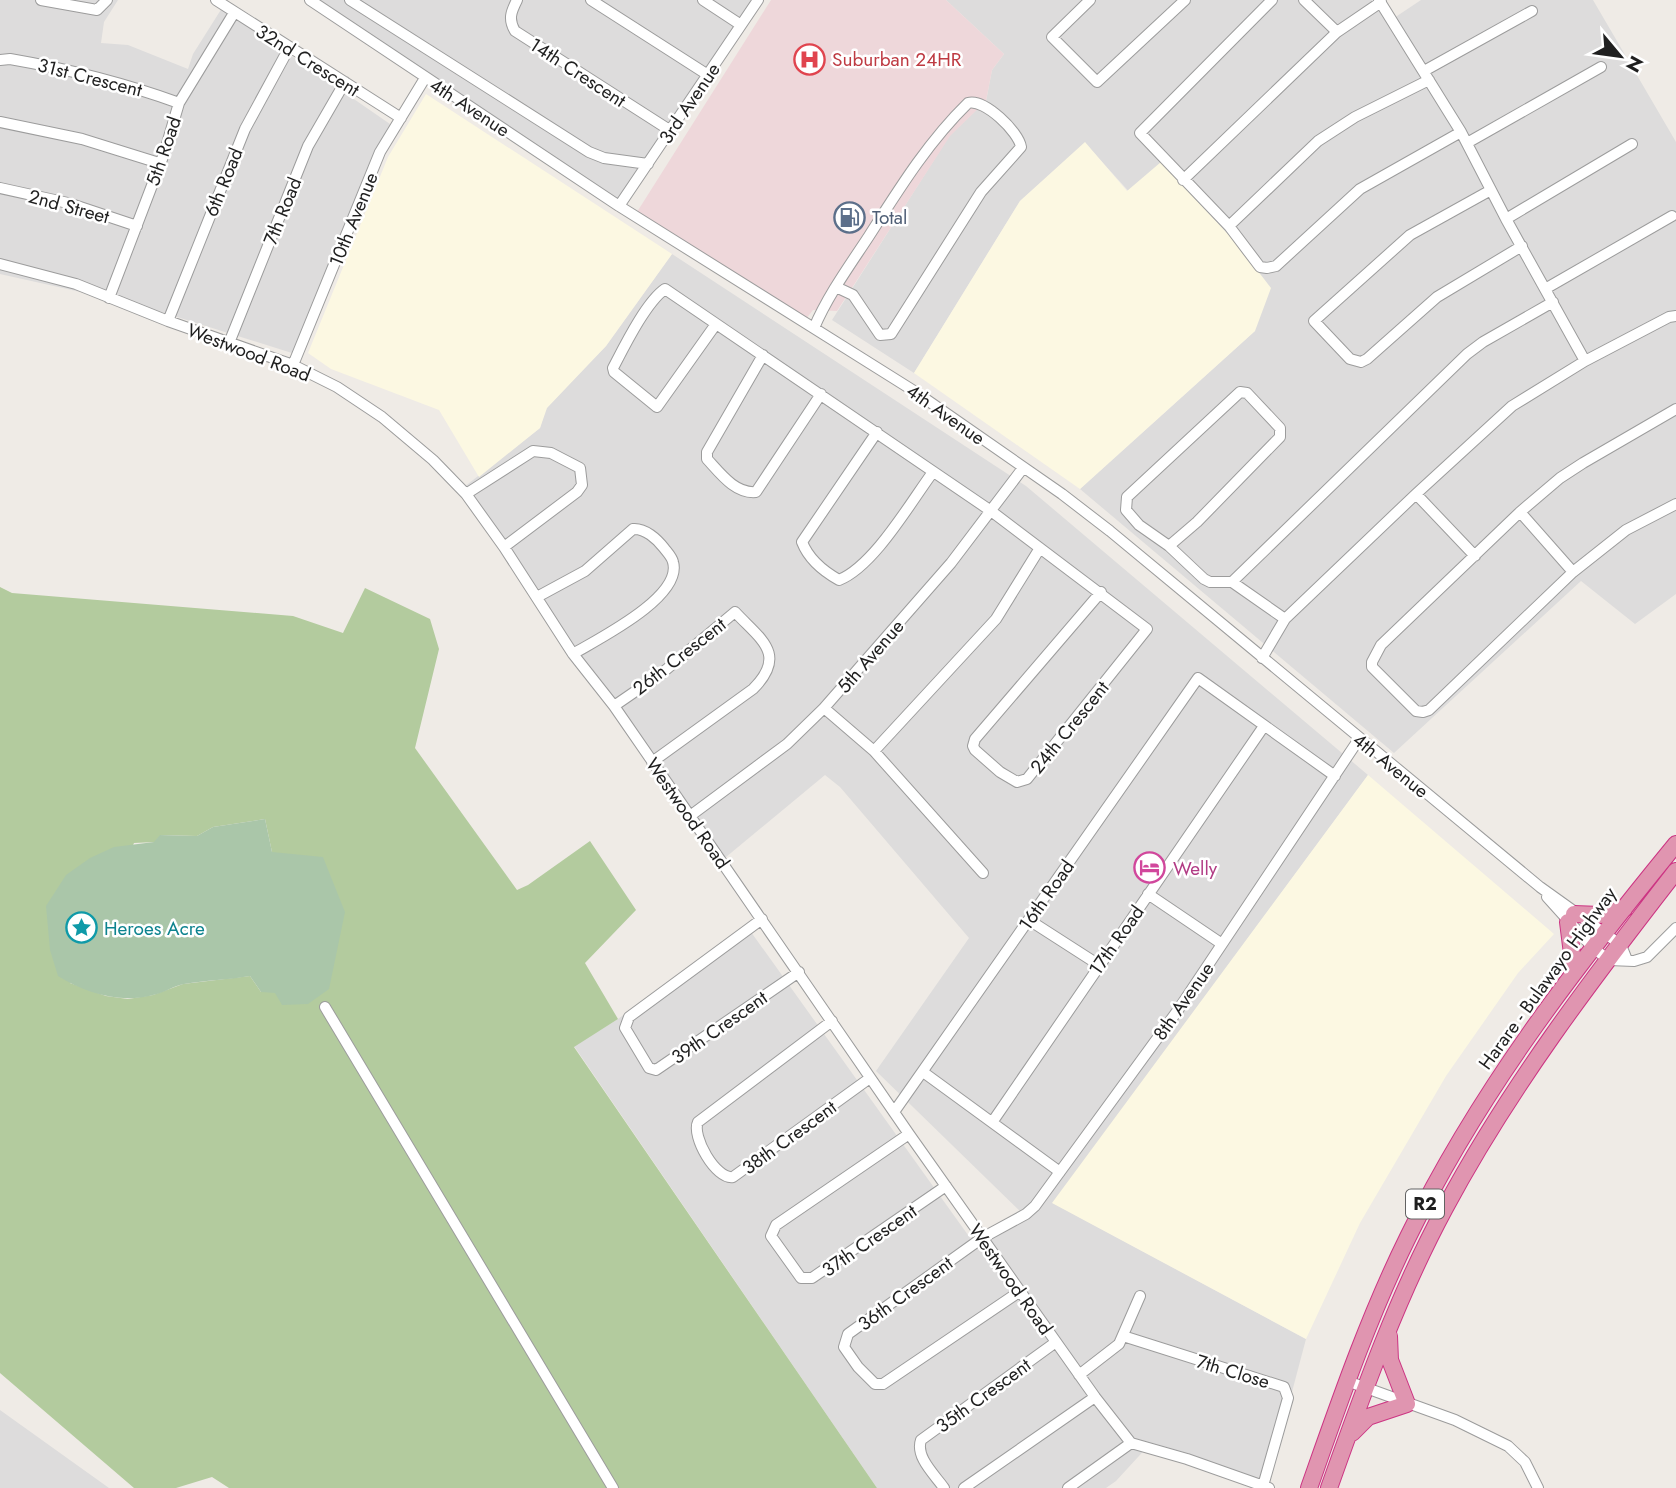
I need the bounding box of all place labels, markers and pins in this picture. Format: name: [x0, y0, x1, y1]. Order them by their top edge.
hospital icon: Suburban 24HR: [792, 42, 826, 76]
place label: Suburban 24HR: [832, 46, 962, 73]
fuel station icon: Total: [832, 200, 866, 234]
place label: Total: [872, 204, 907, 231]
hotel icon: Welly: [1133, 851, 1167, 885]
place label: Welly: [1173, 855, 1218, 882]
place icon: Heroes Acre: [64, 911, 98, 945]
place label: Heroes Acre: [104, 915, 205, 942]

